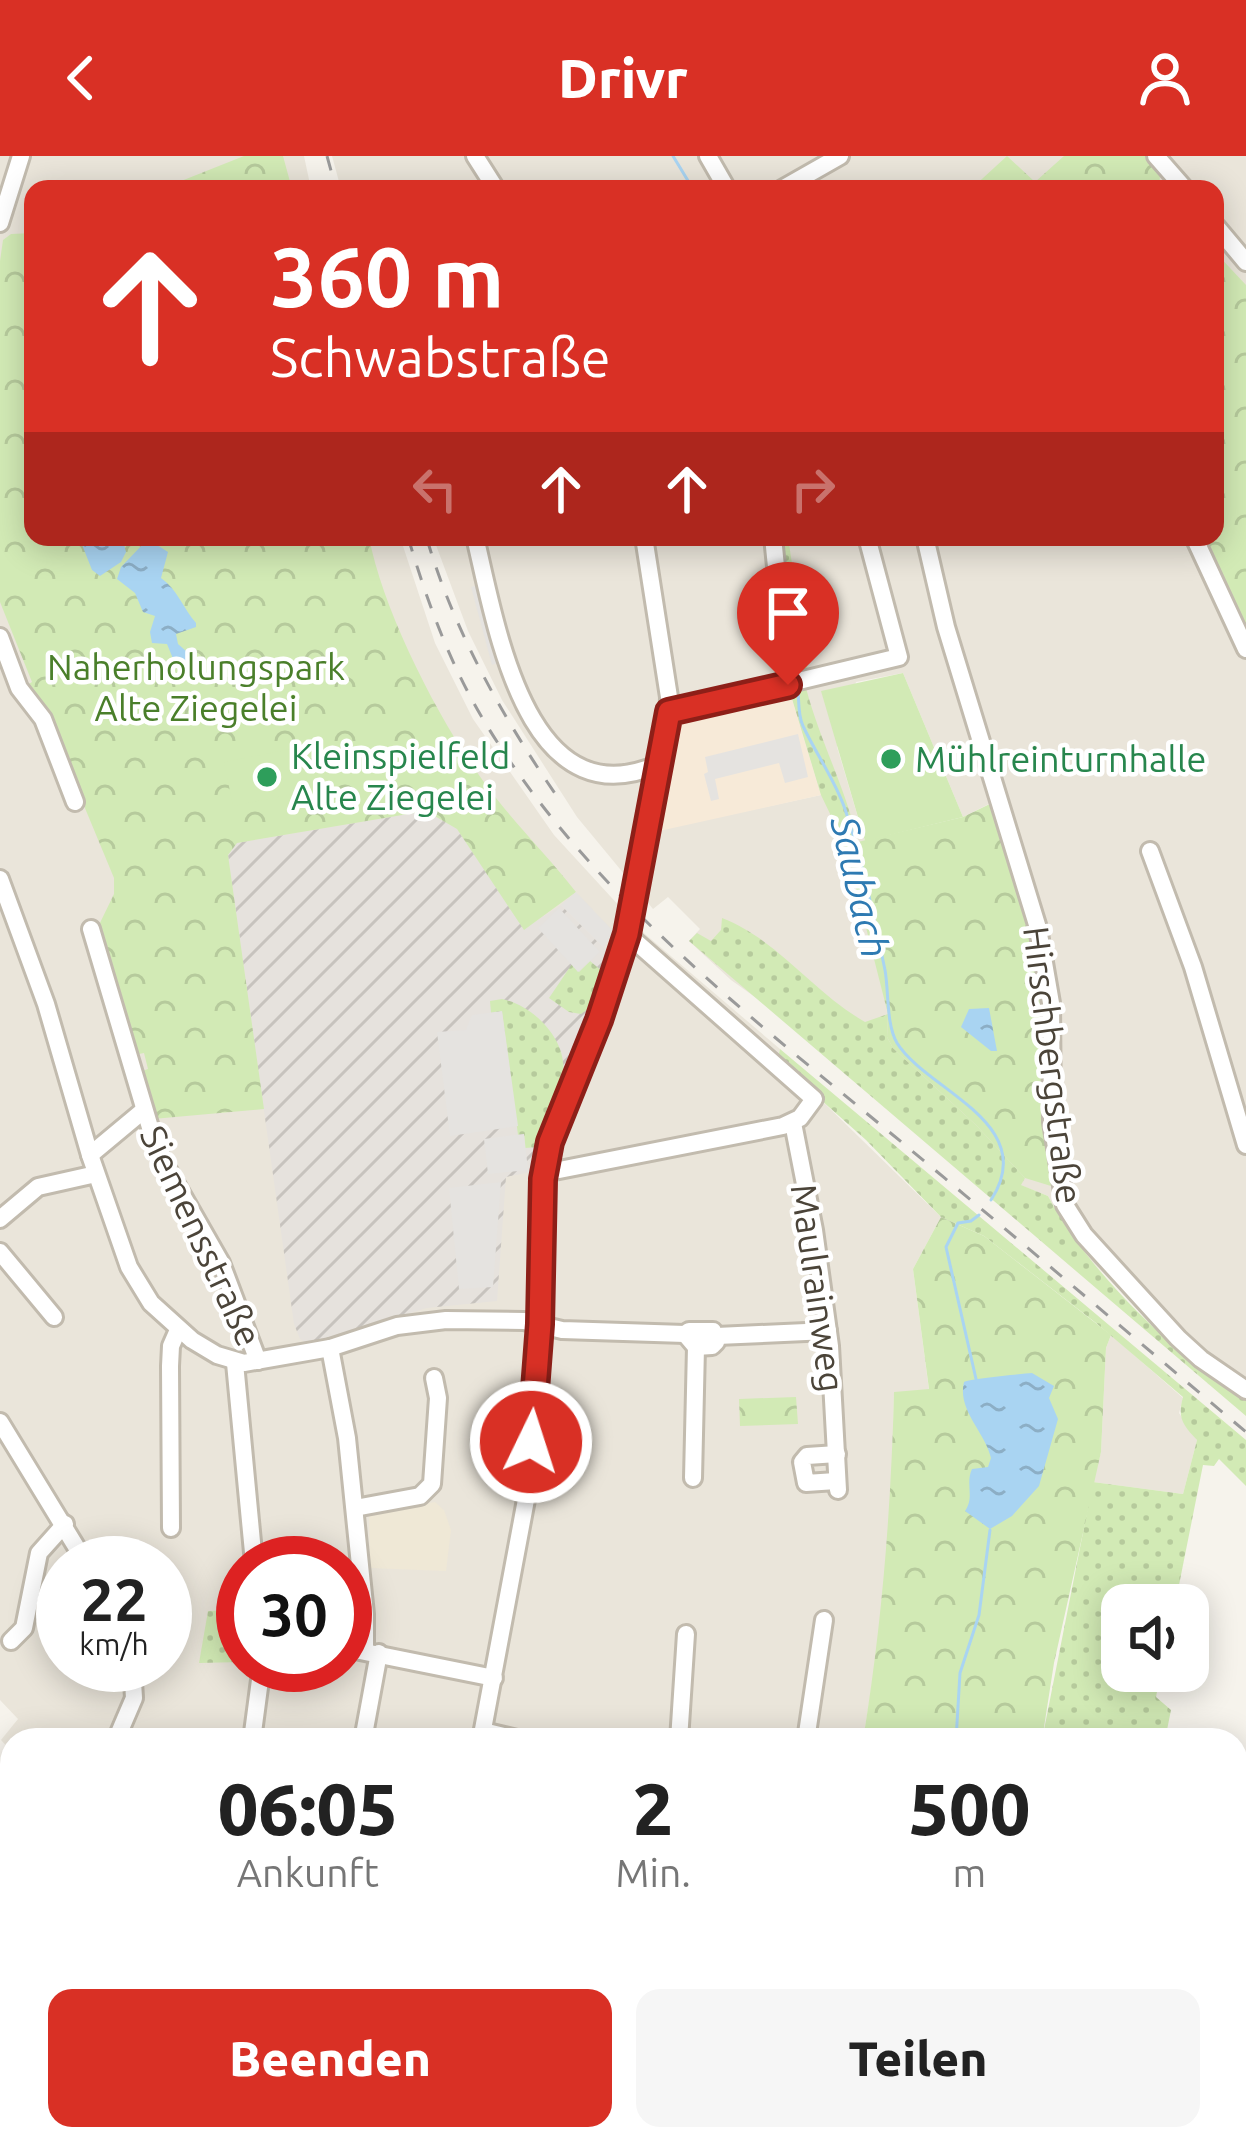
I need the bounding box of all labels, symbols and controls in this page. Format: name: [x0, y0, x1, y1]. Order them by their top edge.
icon: back: [48, 45, 114, 111]
icon: person: [1132, 45, 1198, 111]
text: Drivr: [558, 48, 688, 108]
icon: ahead: [72, 228, 228, 384]
text: 360 m: [270, 229, 504, 323]
text: Schwabstraße: [270, 327, 611, 387]
icon: left: [402, 456, 468, 522]
icon: ahead: [528, 456, 594, 522]
icon: ahead: [654, 456, 720, 522]
icon: right: [780, 456, 846, 522]
pin: [737, 562, 839, 685]
icon: arrive: [755, 580, 821, 646]
park label: Naherholungspark Alte Ziegelei: [47, 646, 345, 728]
place label: Kleinspielfeld Alte Ziegelei: [291, 735, 510, 817]
place label: Mühlreinturnhalle: [915, 738, 1206, 779]
marker: Mühlreinturnhalle: [878, 746, 904, 772]
marker: Kleinspielfeld Alte Ziegelei: [254, 764, 280, 790]
water label: Saubach: [823, 811, 898, 962]
street label: Hirschbergstraße: [1016, 924, 1091, 1206]
street label: Siemensstraße: [133, 1119, 270, 1352]
street label: Maulrainweg: [784, 1181, 853, 1395]
position arrow: [468, 1379, 594, 1505]
speed limit sign: 30: [216, 1536, 372, 1692]
text: 22: [80, 1565, 148, 1632]
map controls: [1101, 1584, 1209, 1692]
button: sound: [1101, 1584, 1209, 1692]
text: km/h: [79, 1627, 149, 1661]
text: 06:05: [218, 1768, 398, 1849]
text: 2: [633, 1768, 673, 1849]
text: 500: [908, 1768, 1030, 1849]
text: Ankunft: [237, 1851, 379, 1894]
text: Min.: [616, 1851, 691, 1894]
text: m: [953, 1851, 986, 1894]
button: Beenden: [48, 1989, 612, 2127]
button: Teilen: [636, 1989, 1200, 2127]

